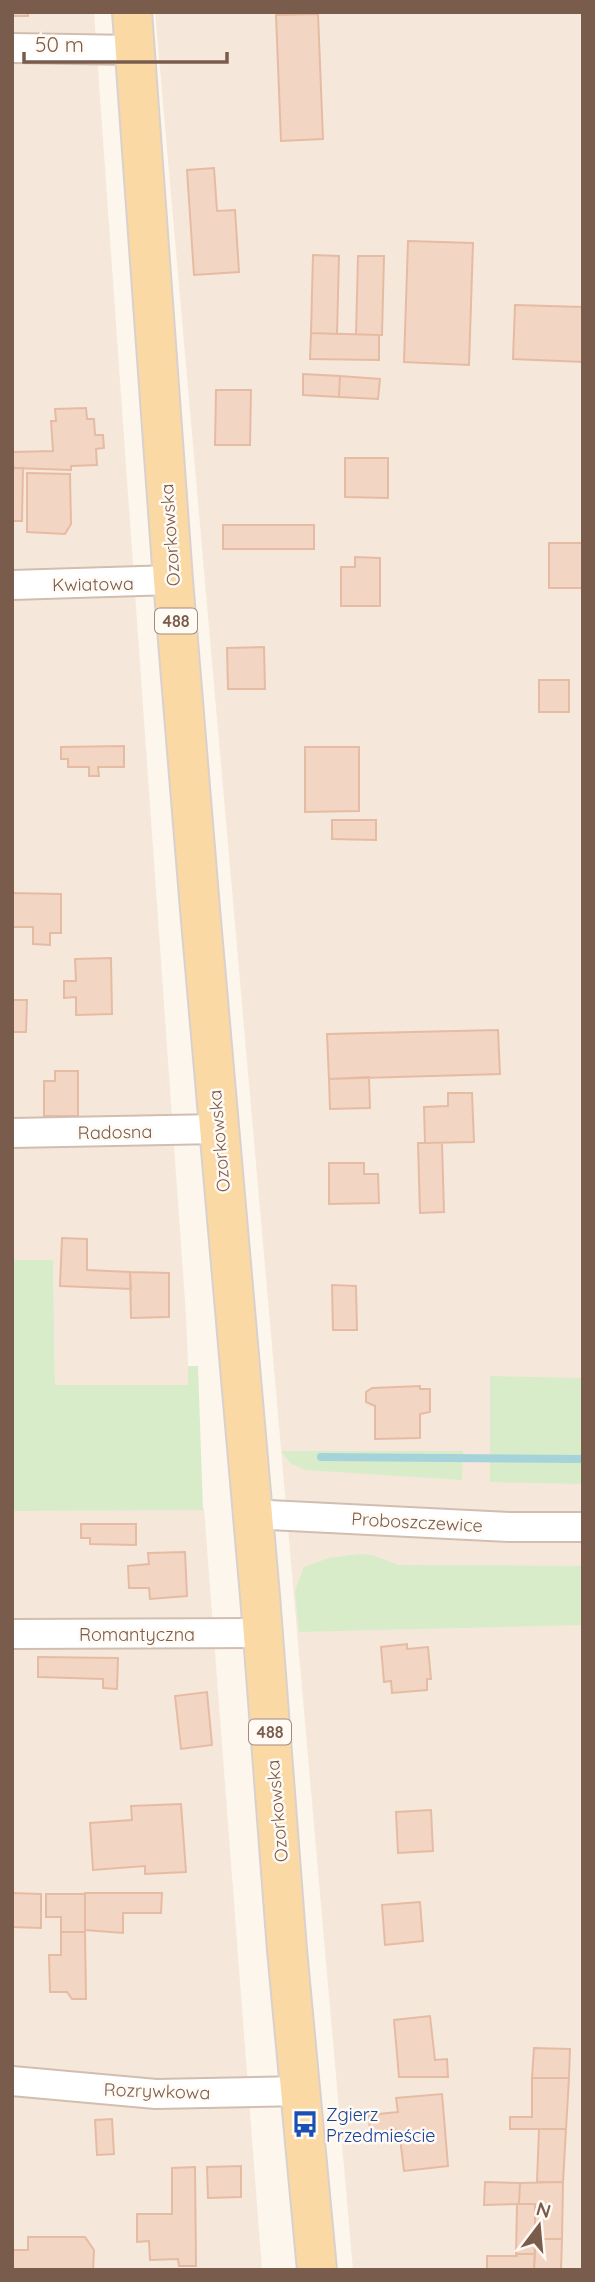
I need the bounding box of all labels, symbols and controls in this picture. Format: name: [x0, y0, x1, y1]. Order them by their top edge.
scale bar: [24, 21, 228, 65]
text: 50 m: [35, 31, 84, 57]
street label: Ozorkowska: [155, 483, 185, 587]
street label: Kwiatowa: [52, 572, 134, 596]
road number: 488: [155, 608, 197, 634]
street label: Ozorkowska: [203, 1089, 235, 1193]
street label: Radosna: [78, 1120, 152, 1144]
street label: Proboszczewice: [351, 1507, 483, 1537]
street label: Romantyczna: [79, 1623, 195, 1646]
road number: 488: [249, 1720, 291, 1744]
street label: Ozorkowska: [261, 1759, 293, 1863]
street label: Rozrywkowa: [103, 2078, 211, 2104]
place label: Zgierz Przedmieście: [326, 2103, 435, 2147]
bus stop icon: Zgierz Przedmieście: [290, 2109, 320, 2139]
north arrow: [504, 2191, 574, 2261]
text: N: [534, 2196, 554, 2223]

